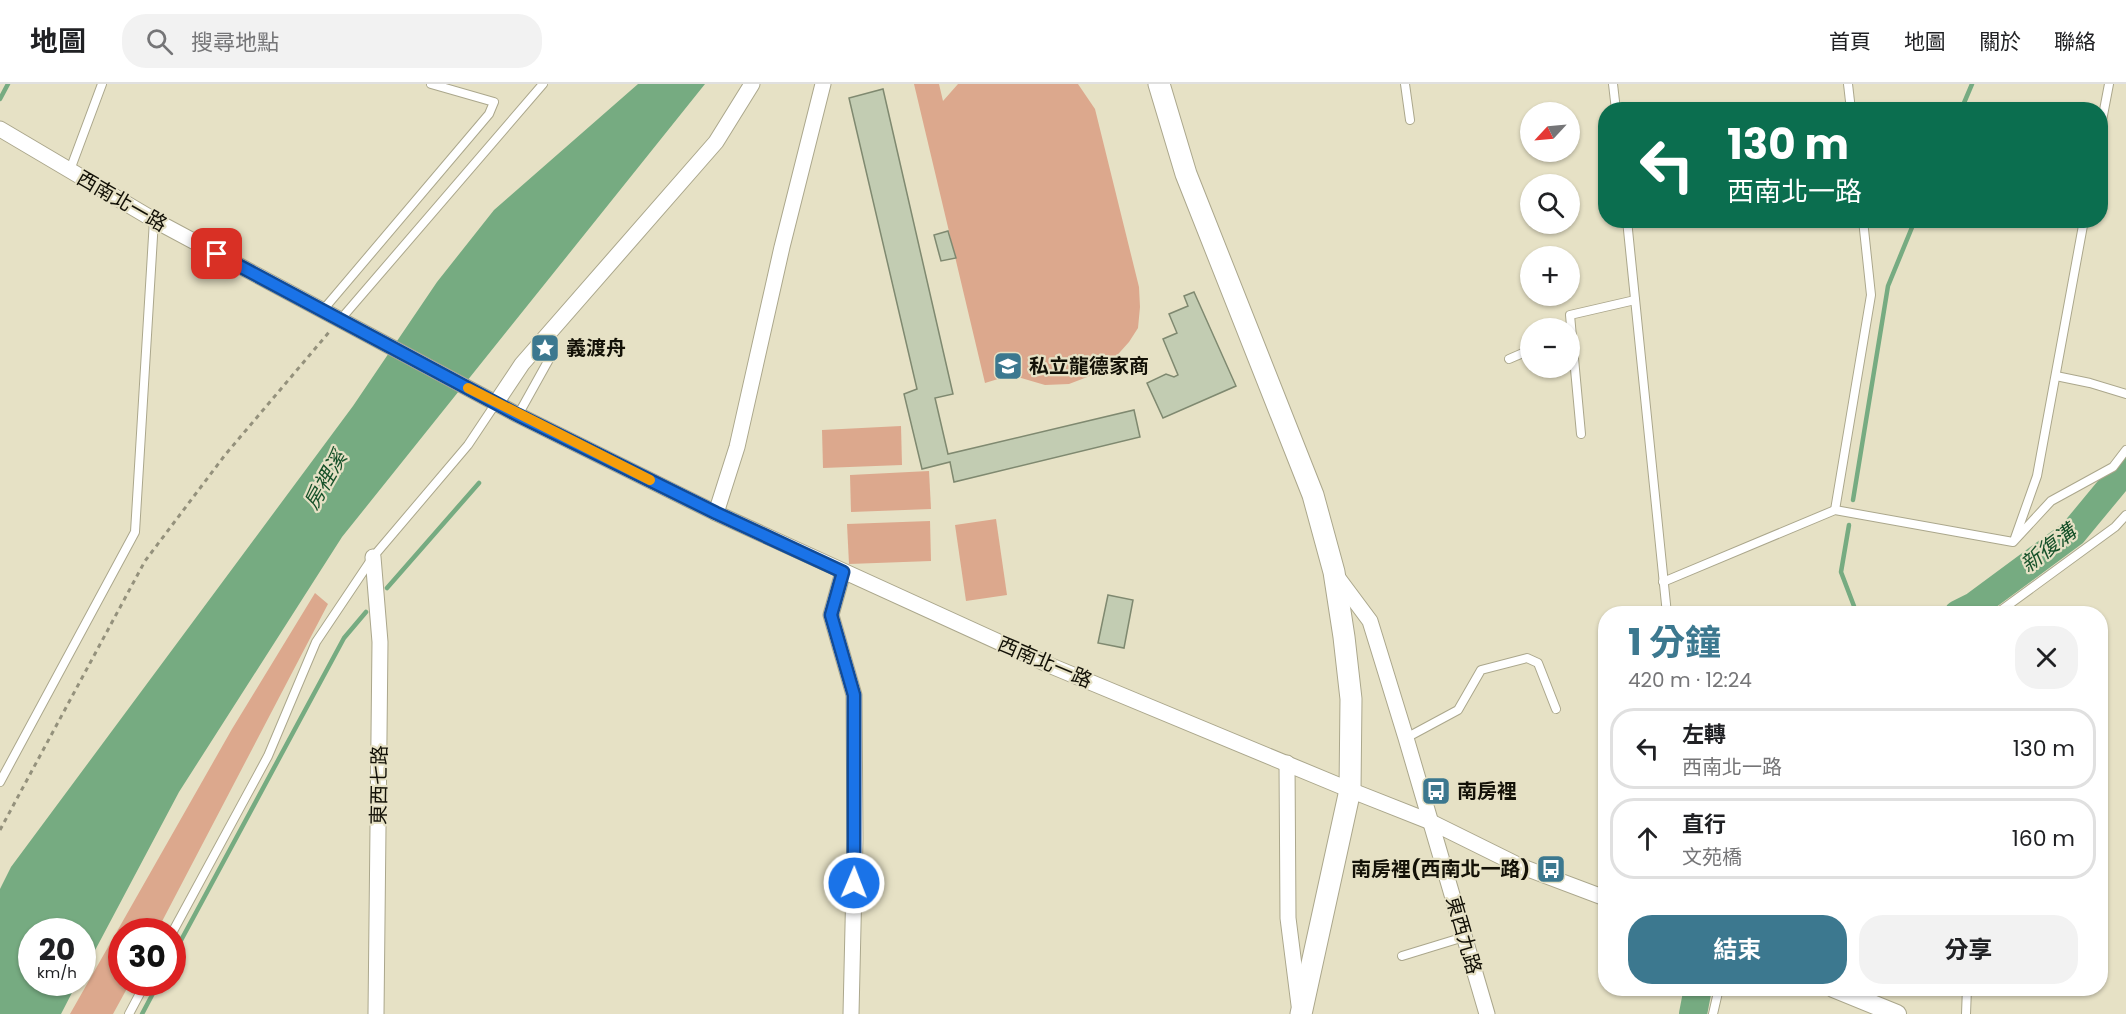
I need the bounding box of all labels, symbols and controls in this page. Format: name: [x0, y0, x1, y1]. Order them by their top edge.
search box: [122, 14, 542, 68]
text: 地圖: [30, 22, 86, 61]
icon: search: [143, 25, 176, 58]
text: 搜尋地點: [191, 27, 279, 58]
text: 首頁: [1829, 27, 1871, 56]
text: 地圖: [1904, 27, 1946, 56]
text: 關於: [1979, 27, 2021, 56]
text: 聯絡: [2054, 27, 2096, 56]
north arrow: [1520, 102, 1580, 162]
map controls: [1520, 102, 1580, 378]
text: 130 m: [1727, 115, 1849, 174]
icon: left: [1628, 126, 1706, 204]
street label: 西南北一路: [72, 164, 172, 238]
text: 西南北一路: [1727, 173, 1862, 210]
button: search: [1520, 174, 1580, 234]
pin: [191, 228, 242, 279]
icon: arrive: [200, 237, 233, 270]
button: +: [1520, 246, 1580, 306]
button: −: [1520, 318, 1580, 378]
place icon: 義渡舟: [529, 332, 561, 364]
place label: 義渡舟: [566, 334, 626, 362]
school or university icon: 私立龍德家商: [992, 350, 1024, 382]
place label: 私立龍德家商: [1029, 352, 1149, 380]
water label: 房裡溪: [297, 443, 355, 515]
water label: 新復溝: [2014, 515, 2084, 579]
text: 1 分鐘: [1628, 617, 1721, 668]
button: close: [2015, 626, 2078, 689]
street label: 西南北一路: [994, 630, 1096, 694]
text: 420 m · 12:24: [1628, 666, 1752, 694]
text: 左轉: [1682, 719, 1726, 750]
icon: left: [1631, 732, 1664, 765]
text: 130 m: [2013, 733, 2075, 764]
street label: 東西七路: [364, 745, 394, 825]
text: 西南北一路: [1682, 753, 1782, 781]
bus stop icon: 南房裡: [1420, 775, 1452, 807]
place label: 南房裡: [1457, 777, 1517, 805]
text: 直行: [1682, 809, 1726, 840]
icon: ahead: [1631, 822, 1664, 855]
text: 160 m: [2012, 823, 2075, 854]
text: 文苑橋: [1682, 843, 1742, 871]
position arrow: [822, 851, 886, 915]
bus stop icon: 南房裡(西南北一路): [1535, 853, 1567, 885]
place label: 南房裡(西南北一路): [1351, 855, 1530, 883]
street label: 東西九路: [1440, 893, 1488, 977]
button: 結束: [1628, 915, 1847, 984]
button: 分享: [1859, 915, 2078, 984]
speed limit sign: 30: [108, 918, 186, 996]
text: 20: [39, 928, 75, 971]
text: km/h: [37, 962, 77, 983]

